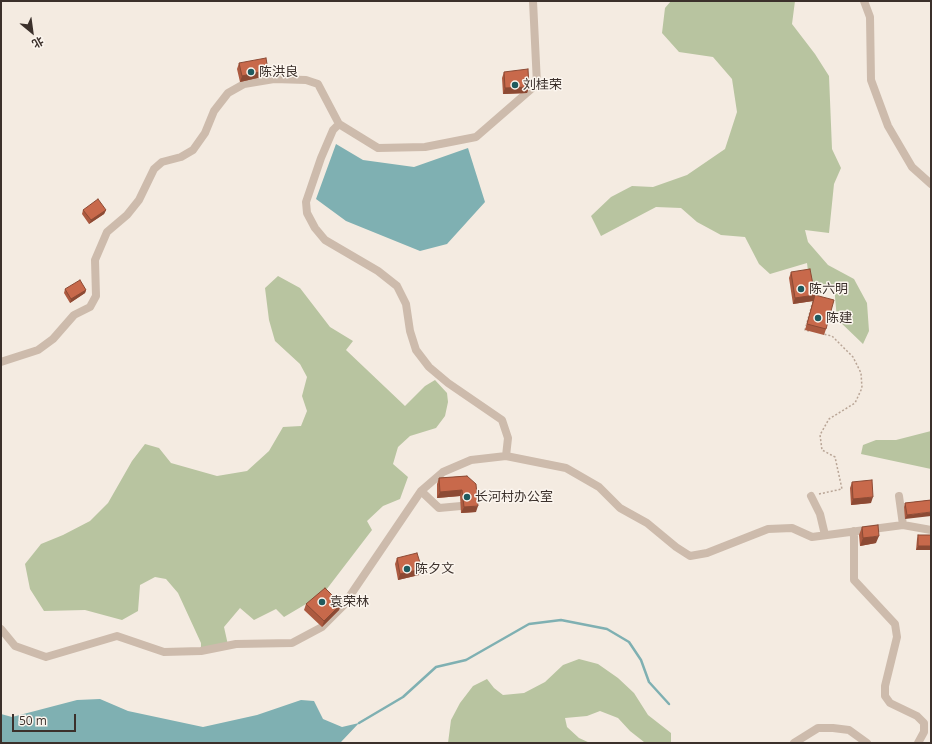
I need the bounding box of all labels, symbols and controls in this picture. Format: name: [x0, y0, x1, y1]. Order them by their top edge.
north arrow: [12, 12, 52, 52]
text: 北: [30, 34, 47, 52]
place label: 陈洪良: [259, 64, 298, 80]
marker: 陈洪良: [246, 67, 256, 77]
place label: 刘桂荣: [523, 77, 562, 93]
marker: 刘桂荣: [510, 80, 520, 90]
place label: 陈六明: [809, 281, 848, 297]
marker: 陈六明: [796, 284, 806, 294]
place label: 陈建: [826, 310, 852, 326]
marker: 陈建: [813, 313, 823, 323]
place label: 长河村办公室: [475, 489, 553, 505]
marker: 长河村办公室: [462, 492, 472, 502]
place label: 陈夕文: [415, 561, 454, 577]
marker: 陈夕文: [402, 564, 412, 574]
place label: 袁荣林: [330, 594, 369, 610]
marker: 袁荣林: [317, 597, 327, 607]
scale bar: [14, 706, 78, 732]
text: 50 m: [19, 712, 47, 729]

